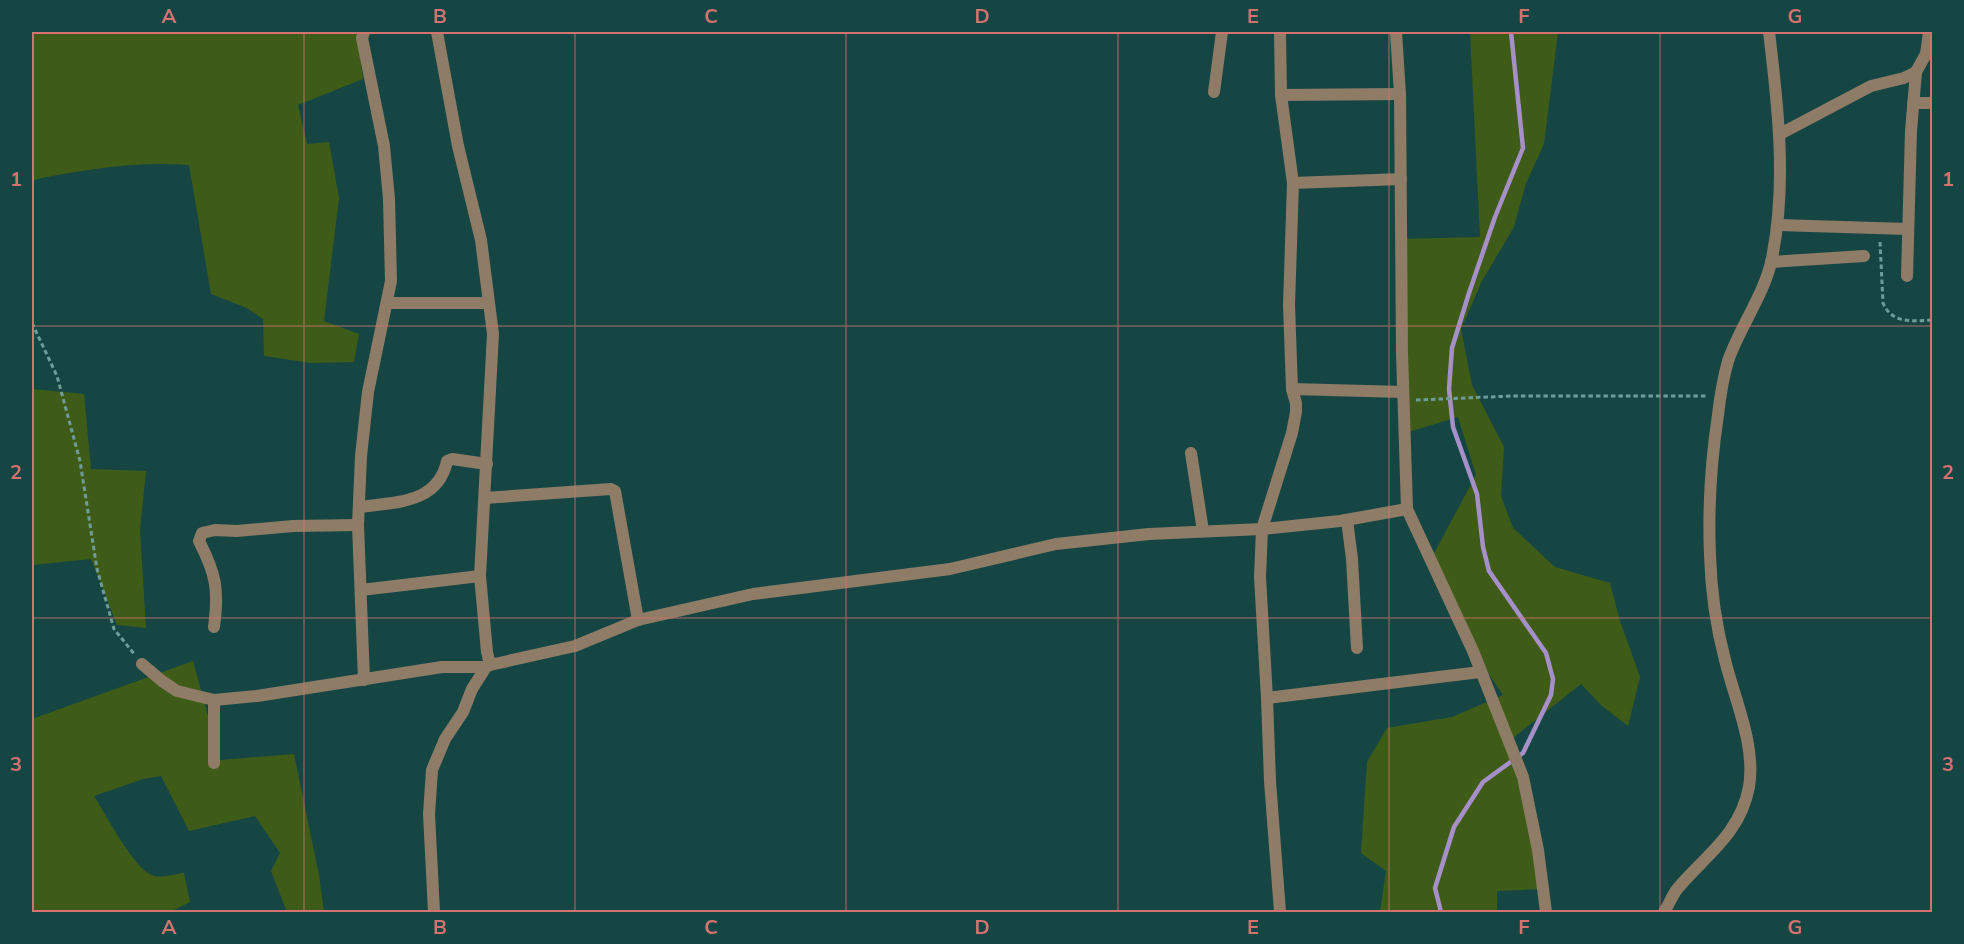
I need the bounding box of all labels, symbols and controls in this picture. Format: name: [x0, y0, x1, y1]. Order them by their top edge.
text: A: [162, 3, 177, 28]
text: B: [433, 3, 447, 28]
text: C: [704, 3, 718, 28]
text: D: [974, 3, 990, 28]
text: E: [1247, 3, 1259, 28]
text: F: [1518, 3, 1530, 28]
text: G: [1788, 3, 1802, 28]
text: 1: [10, 166, 22, 191]
text: 1: [1942, 166, 1954, 191]
text: 2: [10, 459, 22, 484]
text: 2: [1942, 459, 1954, 484]
text: 3: [10, 751, 22, 776]
text: 3: [1942, 751, 1954, 776]
text: A: [162, 914, 177, 939]
text: B: [433, 914, 447, 939]
text: C: [704, 914, 718, 939]
text: D: [974, 914, 990, 939]
text: E: [1247, 914, 1259, 939]
text: F: [1518, 914, 1530, 939]
text: G: [1788, 914, 1802, 939]

